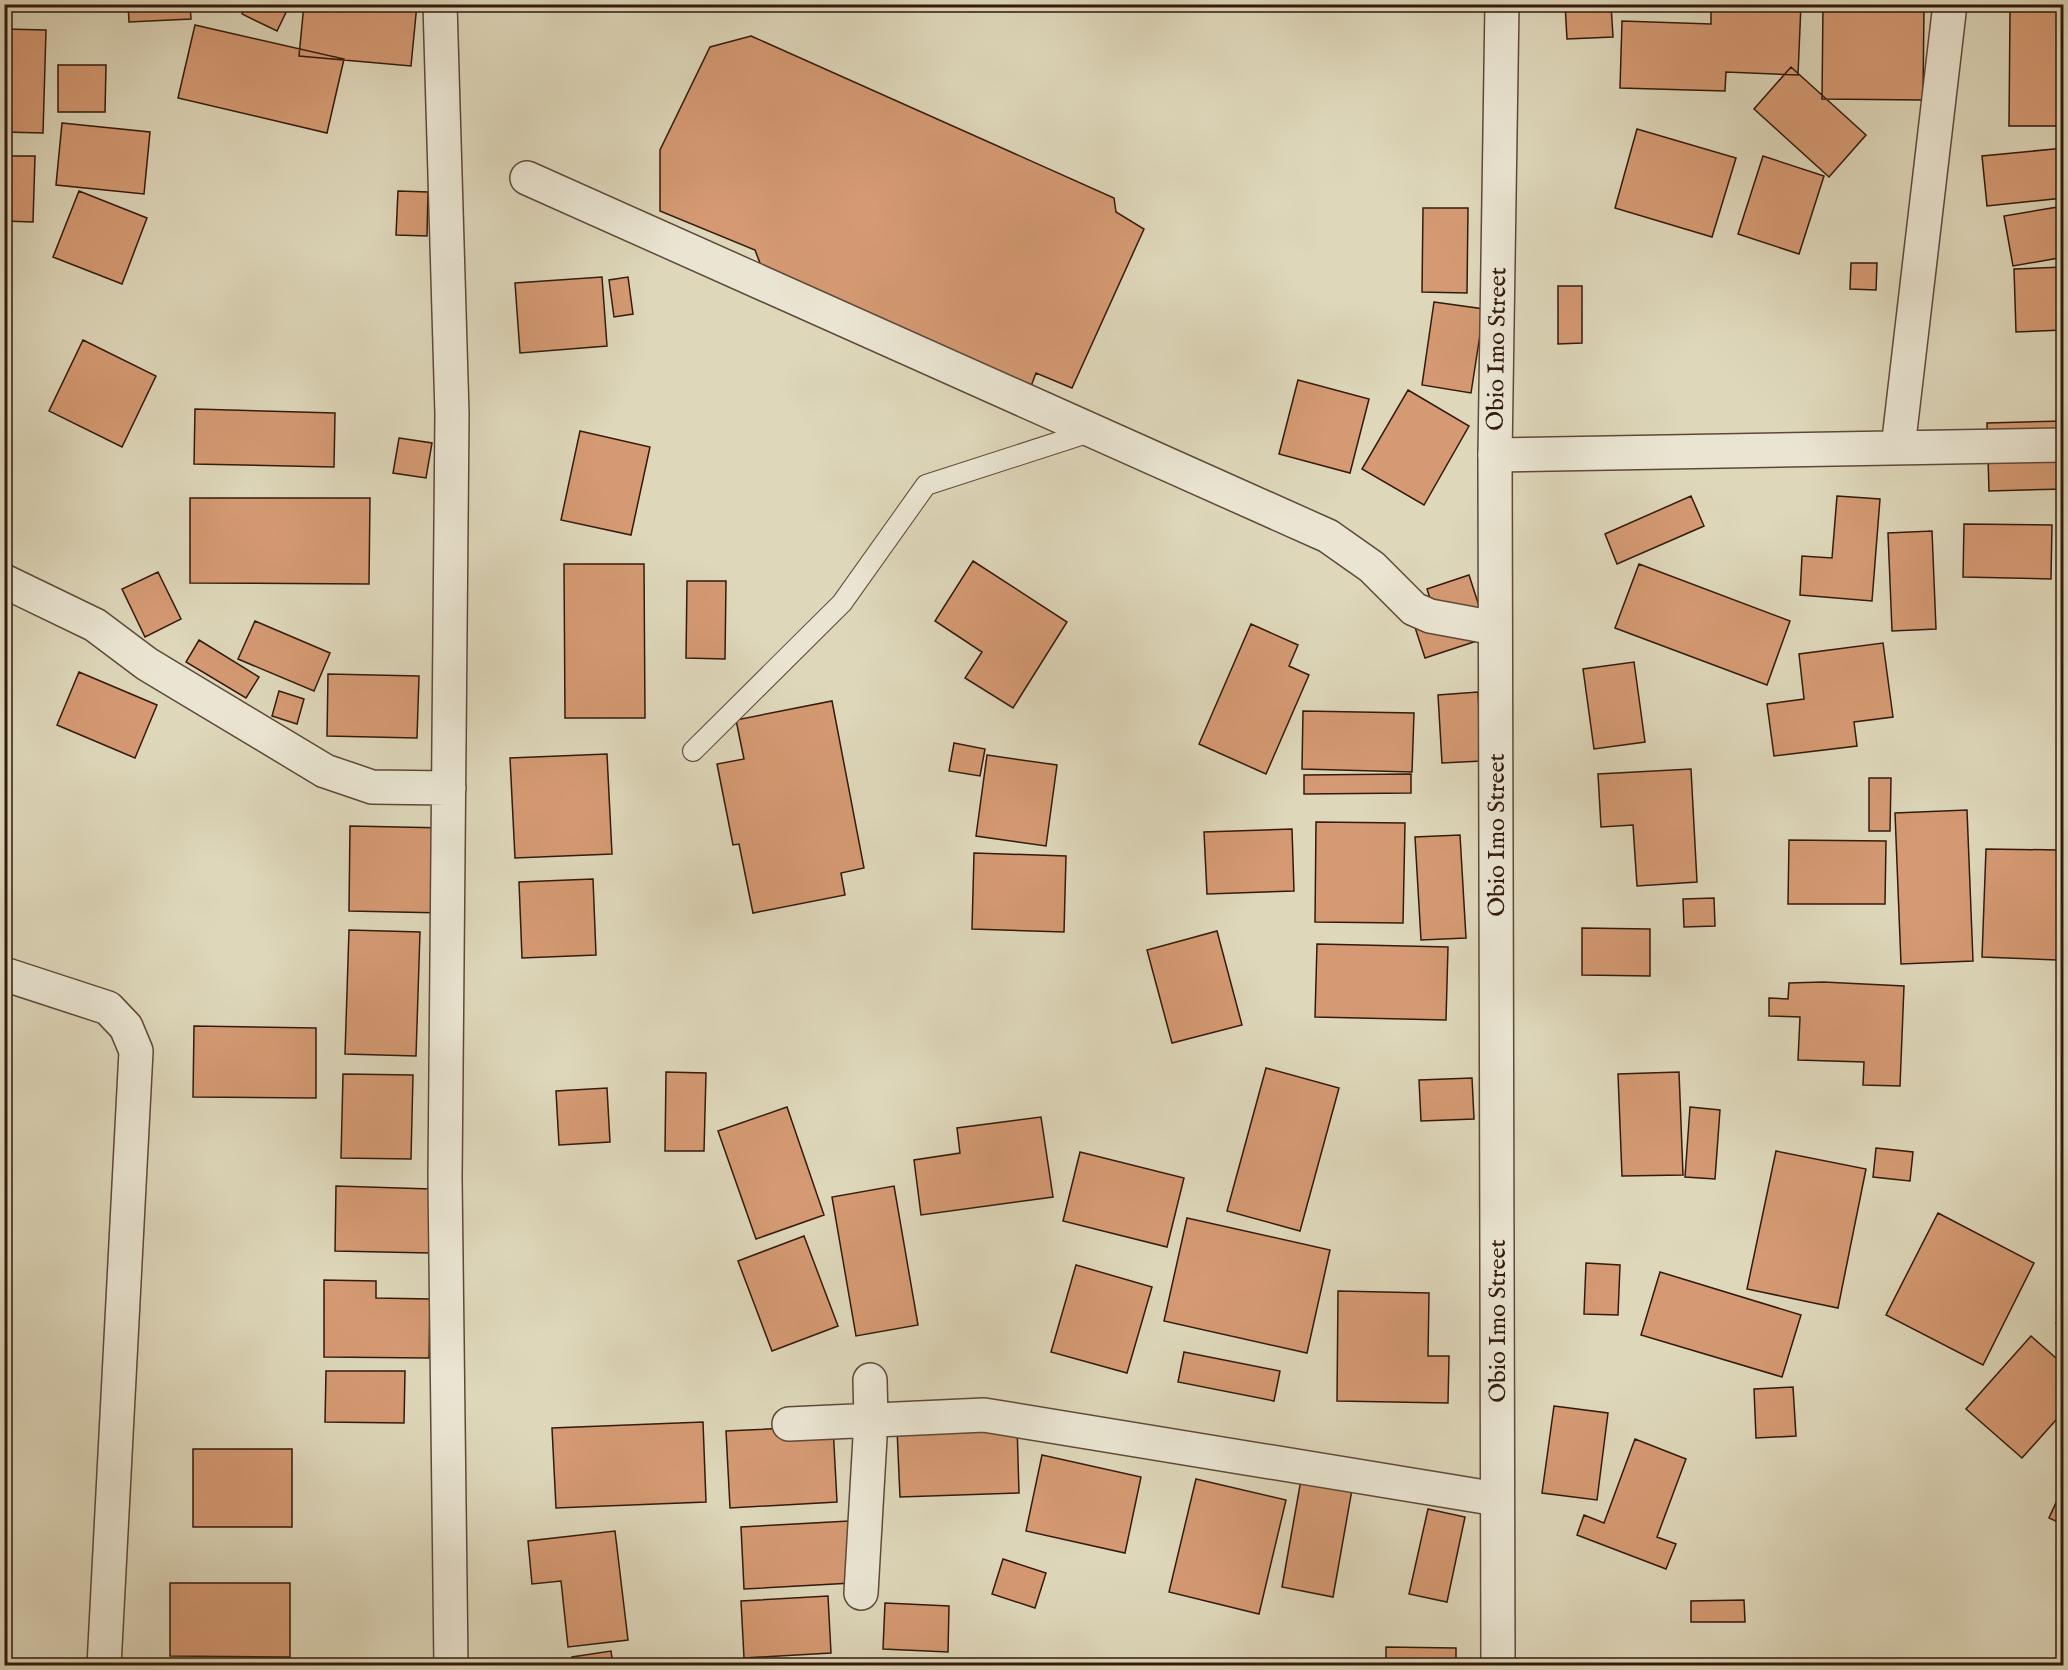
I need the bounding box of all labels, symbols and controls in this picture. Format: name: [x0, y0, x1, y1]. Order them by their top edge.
street label: Obio Imo Street: [1481, 267, 1514, 431]
street label: Obio Imo Street: [1482, 753, 1513, 917]
street label: Obio Imo Street: [1483, 1239, 1514, 1403]

